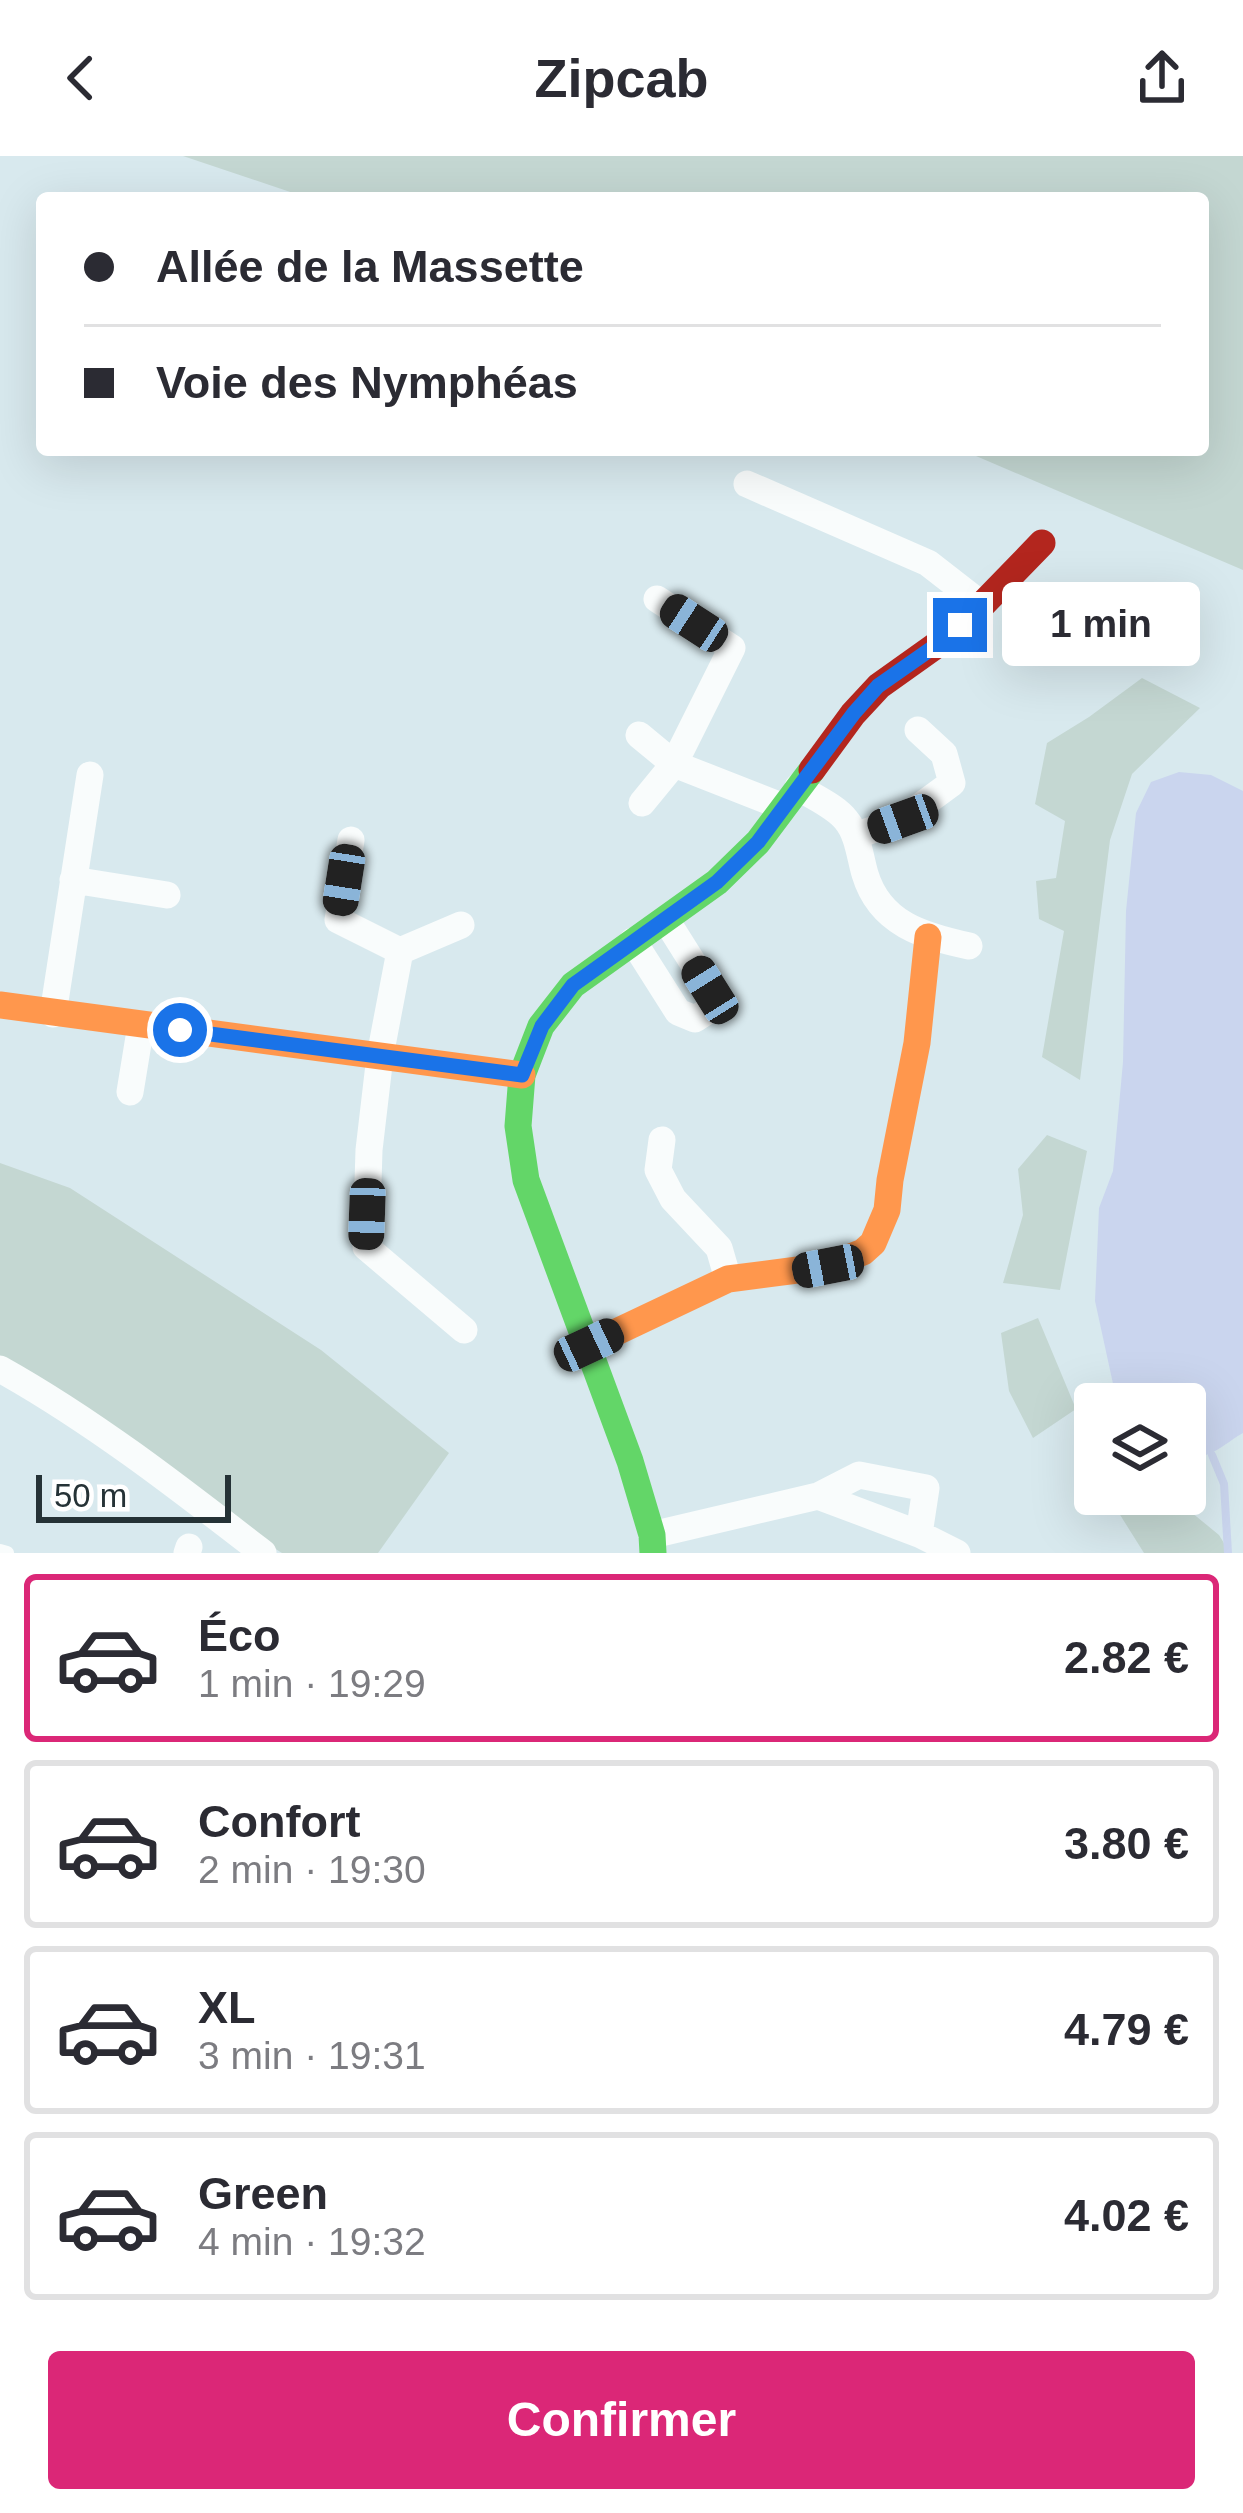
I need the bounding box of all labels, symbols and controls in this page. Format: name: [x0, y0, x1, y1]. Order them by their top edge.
icon: back: [48, 45, 114, 111]
icon: share: [1129, 45, 1195, 111]
text: Zipcab: [534, 48, 709, 108]
text: Allée de la Massette: [156, 241, 584, 292]
text: Voie des Nymphéas: [156, 357, 578, 408]
callout: 1 min: [1002, 583, 1200, 667]
car: [654, 588, 734, 658]
route end: [933, 598, 987, 652]
text: 1 min: [1050, 602, 1152, 645]
car: [863, 790, 943, 848]
car: [321, 842, 367, 918]
car: [676, 950, 744, 1030]
route start: [153, 1003, 207, 1057]
car: [348, 1177, 386, 1251]
car: [789, 1241, 867, 1291]
car: [549, 1313, 629, 1377]
map controls: [1074, 1383, 1206, 1515]
button: layers: [1074, 1383, 1206, 1515]
scale bar: [36, 1469, 231, 1522]
text: 50 m: [54, 1477, 127, 1514]
icon: car: [54, 1604, 162, 1712]
text: Éco: [198, 1610, 281, 1661]
text: 2.82 €: [1064, 1632, 1189, 1683]
text: 1 min · 19:29: [198, 1662, 426, 1705]
icon: car: [54, 1790, 162, 1898]
text: Confort: [198, 1796, 360, 1847]
text: 3.80 €: [1064, 1818, 1189, 1869]
text: 2 min · 19:30: [198, 1848, 426, 1891]
icon: car: [54, 1976, 162, 2084]
text: XL: [198, 1982, 256, 2033]
text: 4.79 €: [1064, 2004, 1189, 2055]
text: 3 min · 19:31: [198, 2034, 426, 2077]
icon: car: [54, 2162, 162, 2270]
text: Green: [198, 2168, 328, 2219]
text: 4.02 €: [1064, 2190, 1189, 2241]
text: 4 min · 19:32: [198, 2220, 426, 2263]
button: Confirmer: [48, 2351, 1195, 2489]

